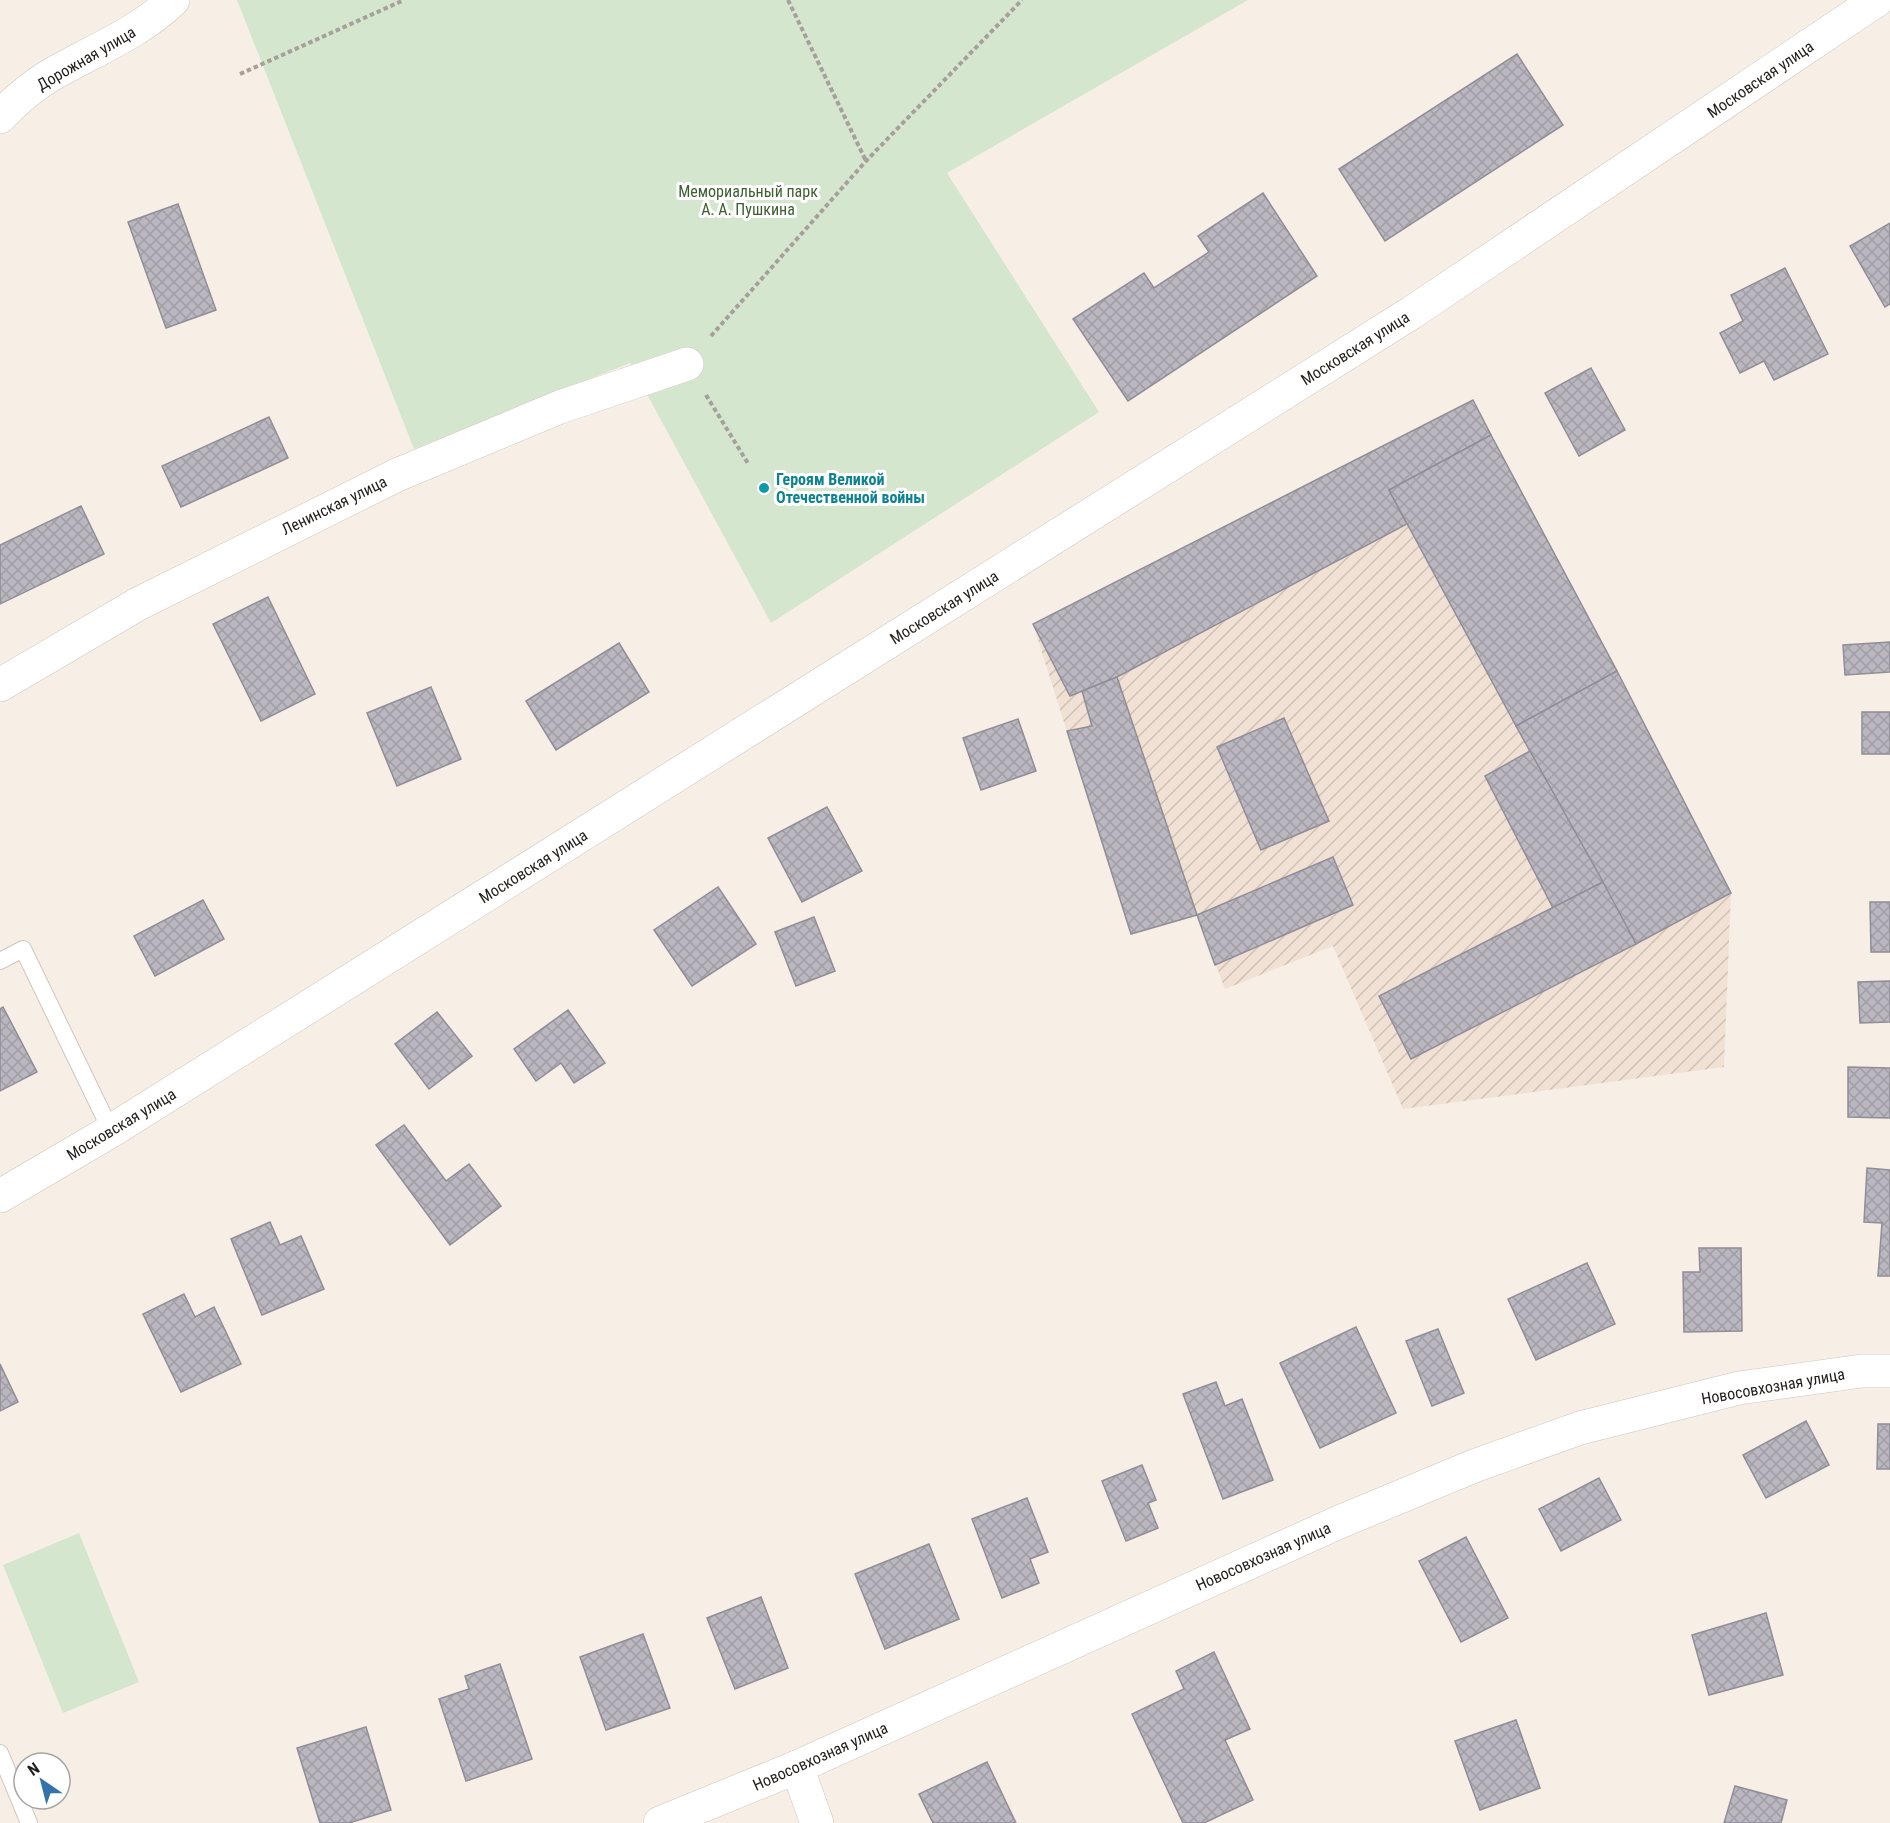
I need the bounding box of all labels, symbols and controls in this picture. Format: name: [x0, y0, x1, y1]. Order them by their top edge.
street label: Дорожная улица: [33, 22, 139, 94]
street label: Московская улица: [1704, 37, 1817, 122]
park label: Мемориальный парк А. А. Пушкина: [678, 182, 818, 219]
street label: Московская улица: [1298, 308, 1413, 389]
place label: Героям Великой Отечественной войны: [776, 470, 925, 507]
street label: Ленинская улица: [279, 472, 390, 539]
marker: Героям Великой Отечественной войны: [757, 481, 771, 495]
street label: Московская улица: [887, 567, 1002, 648]
street label: Московская улица: [476, 826, 591, 907]
street label: Московская улица: [63, 1084, 179, 1164]
street label: Новосовхозная улица: [1700, 1365, 1846, 1408]
street label: Новосовхозная улица: [1193, 1518, 1334, 1595]
street label: Новосовхозная улица: [750, 1718, 891, 1795]
north arrow: [12, 1751, 72, 1811]
text: N: [24, 1759, 43, 1780]

